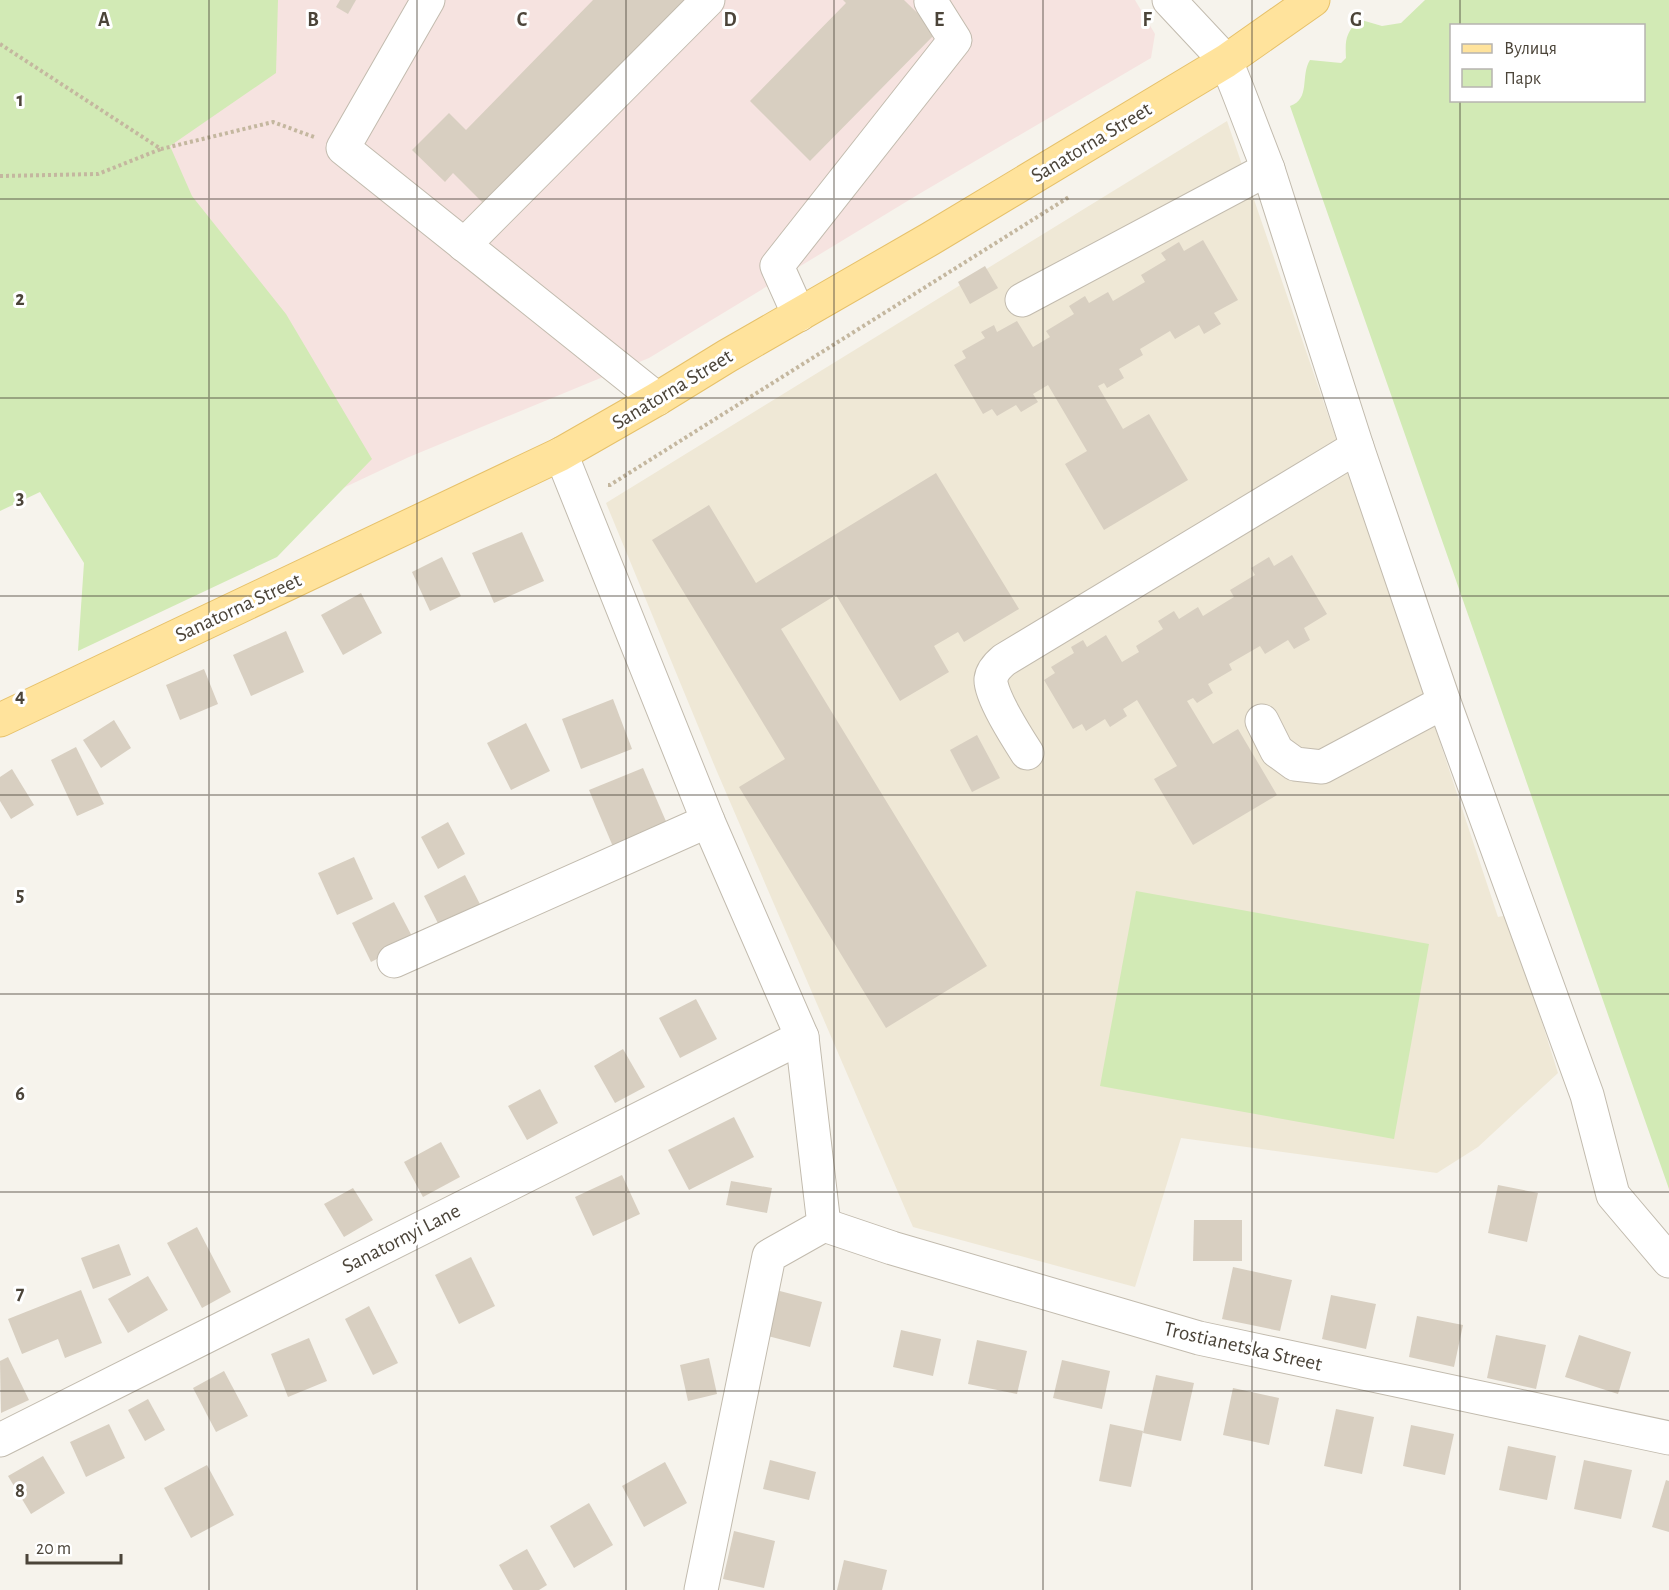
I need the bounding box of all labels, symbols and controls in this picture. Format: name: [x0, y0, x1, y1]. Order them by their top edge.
text: A: [98, 10, 110, 30]
text: B: [307, 10, 319, 30]
text: C: [517, 10, 528, 30]
text: D: [723, 10, 737, 30]
text: E: [934, 10, 944, 30]
text: F: [1142, 10, 1152, 30]
text: G: [1350, 10, 1362, 30]
legend: [1450, 24, 1645, 102]
text: Вулиця: [1504, 40, 1557, 58]
text: Парк: [1504, 70, 1542, 88]
text: 1: [16, 90, 24, 110]
street label: Sanatorna Street: [1027, 98, 1155, 187]
text: 2: [15, 289, 25, 309]
street label: Sanatorna Street: [608, 345, 736, 434]
text: 3: [16, 488, 24, 508]
street label: Sanatorna Street: [172, 569, 305, 646]
text: 4: [15, 686, 25, 706]
text: 5: [16, 885, 24, 905]
text: 6: [15, 1084, 25, 1104]
street label: Sanatornyi Lane: [339, 1200, 464, 1277]
text: 7: [16, 1283, 25, 1303]
street label: Trostianetska Street: [1162, 1318, 1324, 1375]
text: 8: [15, 1481, 25, 1501]
scale bar: [27, 1527, 122, 1565]
text: 20 m: [36, 1540, 71, 1558]

